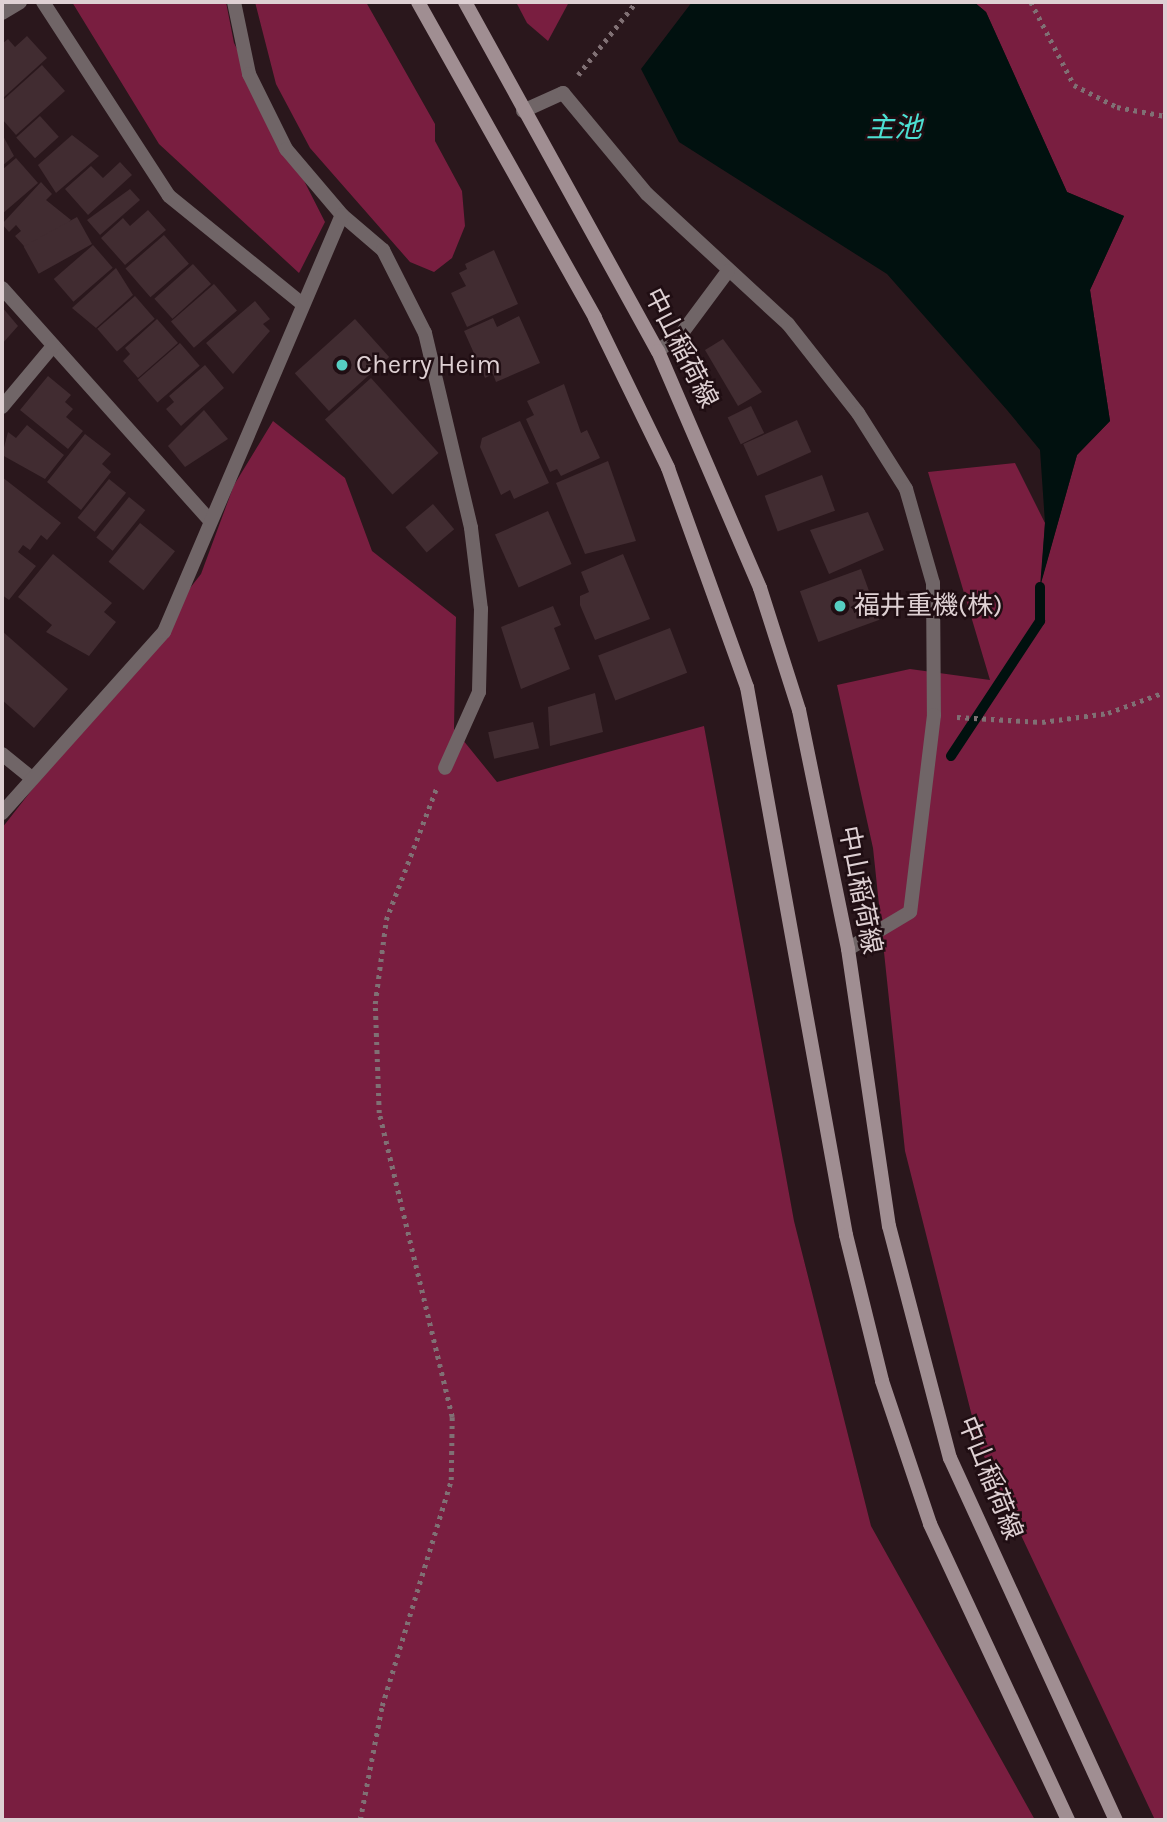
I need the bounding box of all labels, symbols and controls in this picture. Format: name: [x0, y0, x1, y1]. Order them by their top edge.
water label: 主池: [866, 111, 922, 145]
street label: 中山稲荷線: [638, 283, 724, 413]
place label: Cherry Heim: [356, 349, 501, 381]
marker: Cherry Heim: [334, 357, 350, 373]
place label: 福井重機(株): [854, 590, 1002, 622]
marker: 福井重機(株): [832, 598, 848, 614]
street label: 中山稲荷線: [832, 823, 888, 957]
street label: 中山稲荷線: [951, 1412, 1029, 1544]

